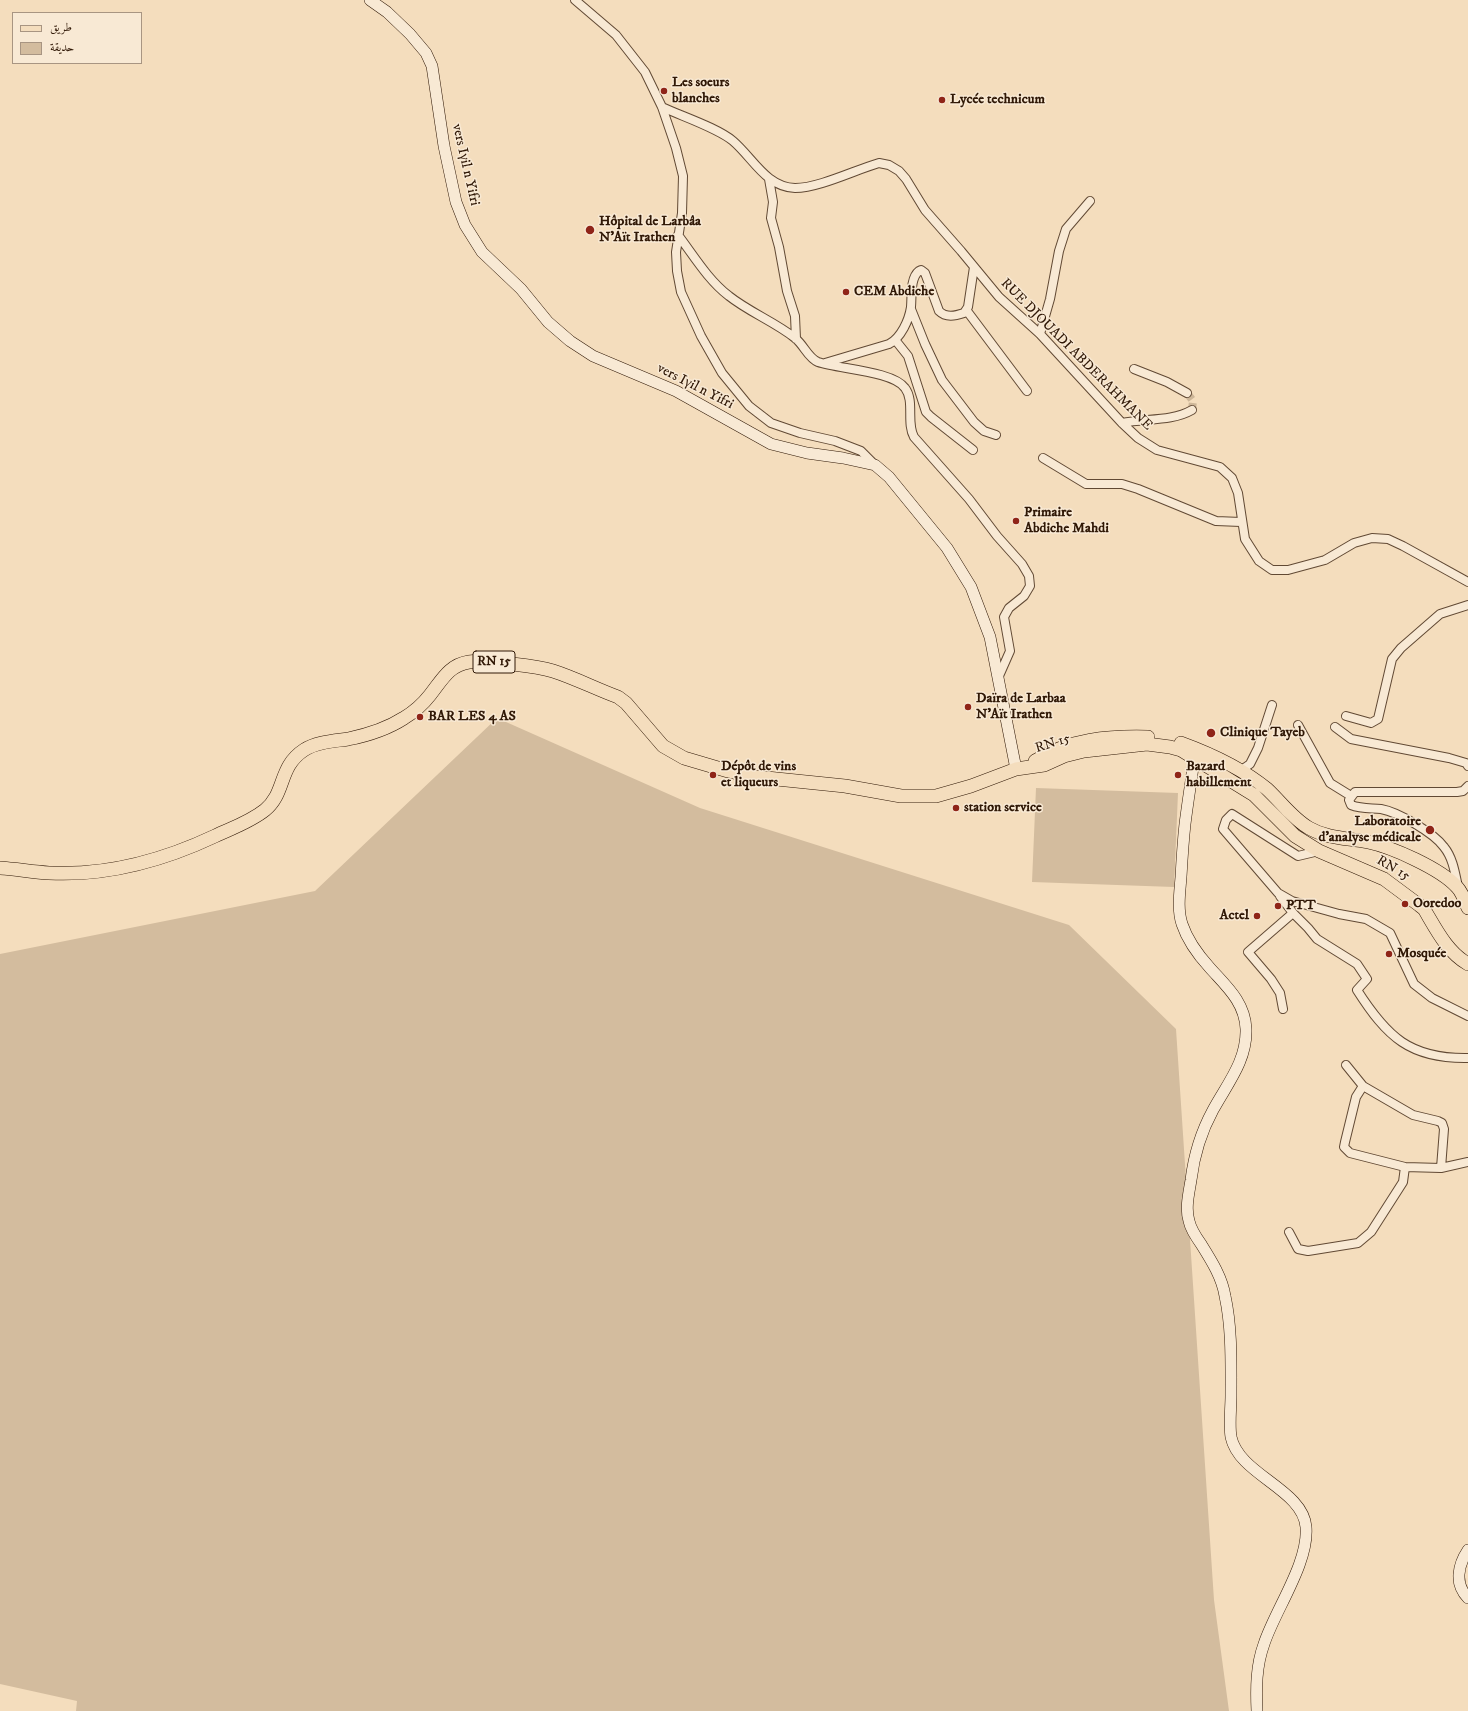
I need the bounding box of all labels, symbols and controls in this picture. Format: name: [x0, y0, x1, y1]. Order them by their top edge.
legend: [12, 12, 142, 64]
text: طريق: [50, 20, 72, 35]
text: حديقة: [50, 40, 74, 55]
place label: Les soeurs blanches: [672, 75, 729, 108]
marker: Les soeurs blanches: [659, 86, 669, 96]
place label: Lycée technicum: [950, 92, 1045, 108]
marker: Lycée technicum: [937, 95, 947, 105]
street label: vers Iγil n Yifri: [447, 122, 483, 208]
place label: Hôpital de Larbâa N'Aït Irathen: [599, 214, 701, 246]
marker: Hôpital de Larbâa N'Aït Irathen: [584, 224, 596, 236]
street label: RUE DJOUADI ABDERAHMANE: [997, 276, 1155, 434]
place label: CEM Abdiche: [854, 284, 934, 300]
marker: CEM Abdiche: [841, 287, 851, 297]
street label: vers Iγil n Yifri: [654, 361, 736, 413]
place label: Primaire Abdiche Mahdi: [1024, 505, 1109, 538]
marker: Primaire Abdiche Mahdi: [1011, 516, 1021, 526]
road number: RN 15: [473, 651, 515, 673]
place label: Daïra de Larbaa N'Aït Irathen: [976, 691, 1066, 724]
marker: Daïra de Larbaa N'Aït Irathen: [963, 702, 973, 712]
place label: BAR LES 4 AS: [428, 709, 516, 725]
marker: BAR LES 4 AS: [415, 712, 425, 722]
place label: Clinique Tayeb: [1220, 725, 1305, 741]
marker: Clinique Tayeb: [1205, 727, 1217, 739]
street label: RN 15: [1033, 730, 1073, 758]
place label: Dépôt de vins et liqueurs: [721, 759, 796, 792]
place label: Bazard habillement: [1186, 759, 1252, 792]
marker: Dépôt de vins et liqueurs: [708, 770, 718, 780]
marker: Bazard habillement: [1173, 770, 1183, 780]
place label: station service: [964, 800, 1042, 816]
marker: station service: [951, 803, 961, 813]
place label: Laboratoire d'analyse médicale: [1318, 814, 1421, 846]
marker: Laboratoire d'analyse médicale: [1424, 824, 1436, 836]
street label: RN 15: [1373, 853, 1413, 885]
place label: Ooredoo: [1413, 896, 1461, 912]
place label: PTT: [1286, 898, 1316, 914]
marker: Ooredoo: [1400, 899, 1410, 909]
marker: PTT: [1273, 901, 1283, 911]
place label: Actel: [1220, 908, 1249, 924]
marker: Actel: [1252, 911, 1262, 921]
place label: Mosquée: [1397, 946, 1446, 962]
marker: Mosquée: [1384, 949, 1394, 959]

